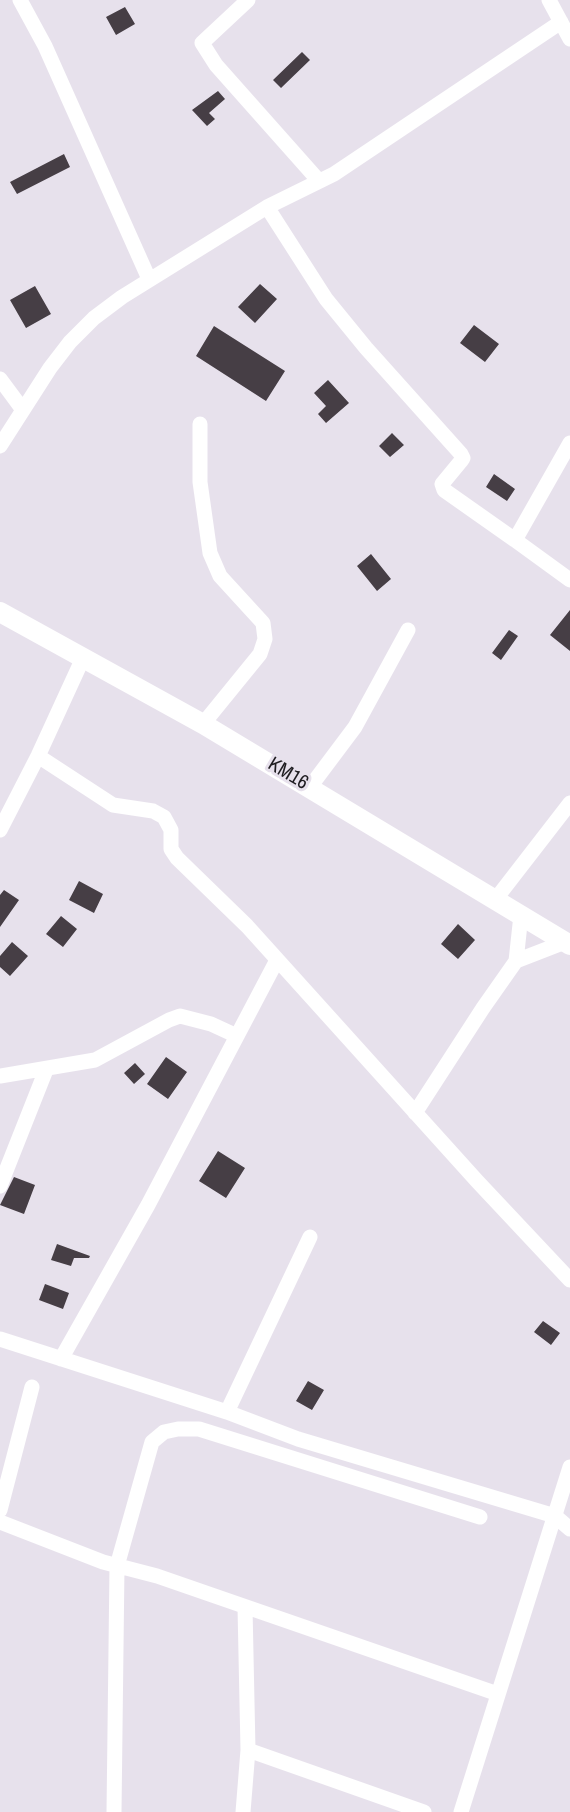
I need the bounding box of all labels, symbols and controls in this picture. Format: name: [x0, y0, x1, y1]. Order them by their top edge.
street label: KM16: [263, 753, 313, 795]

